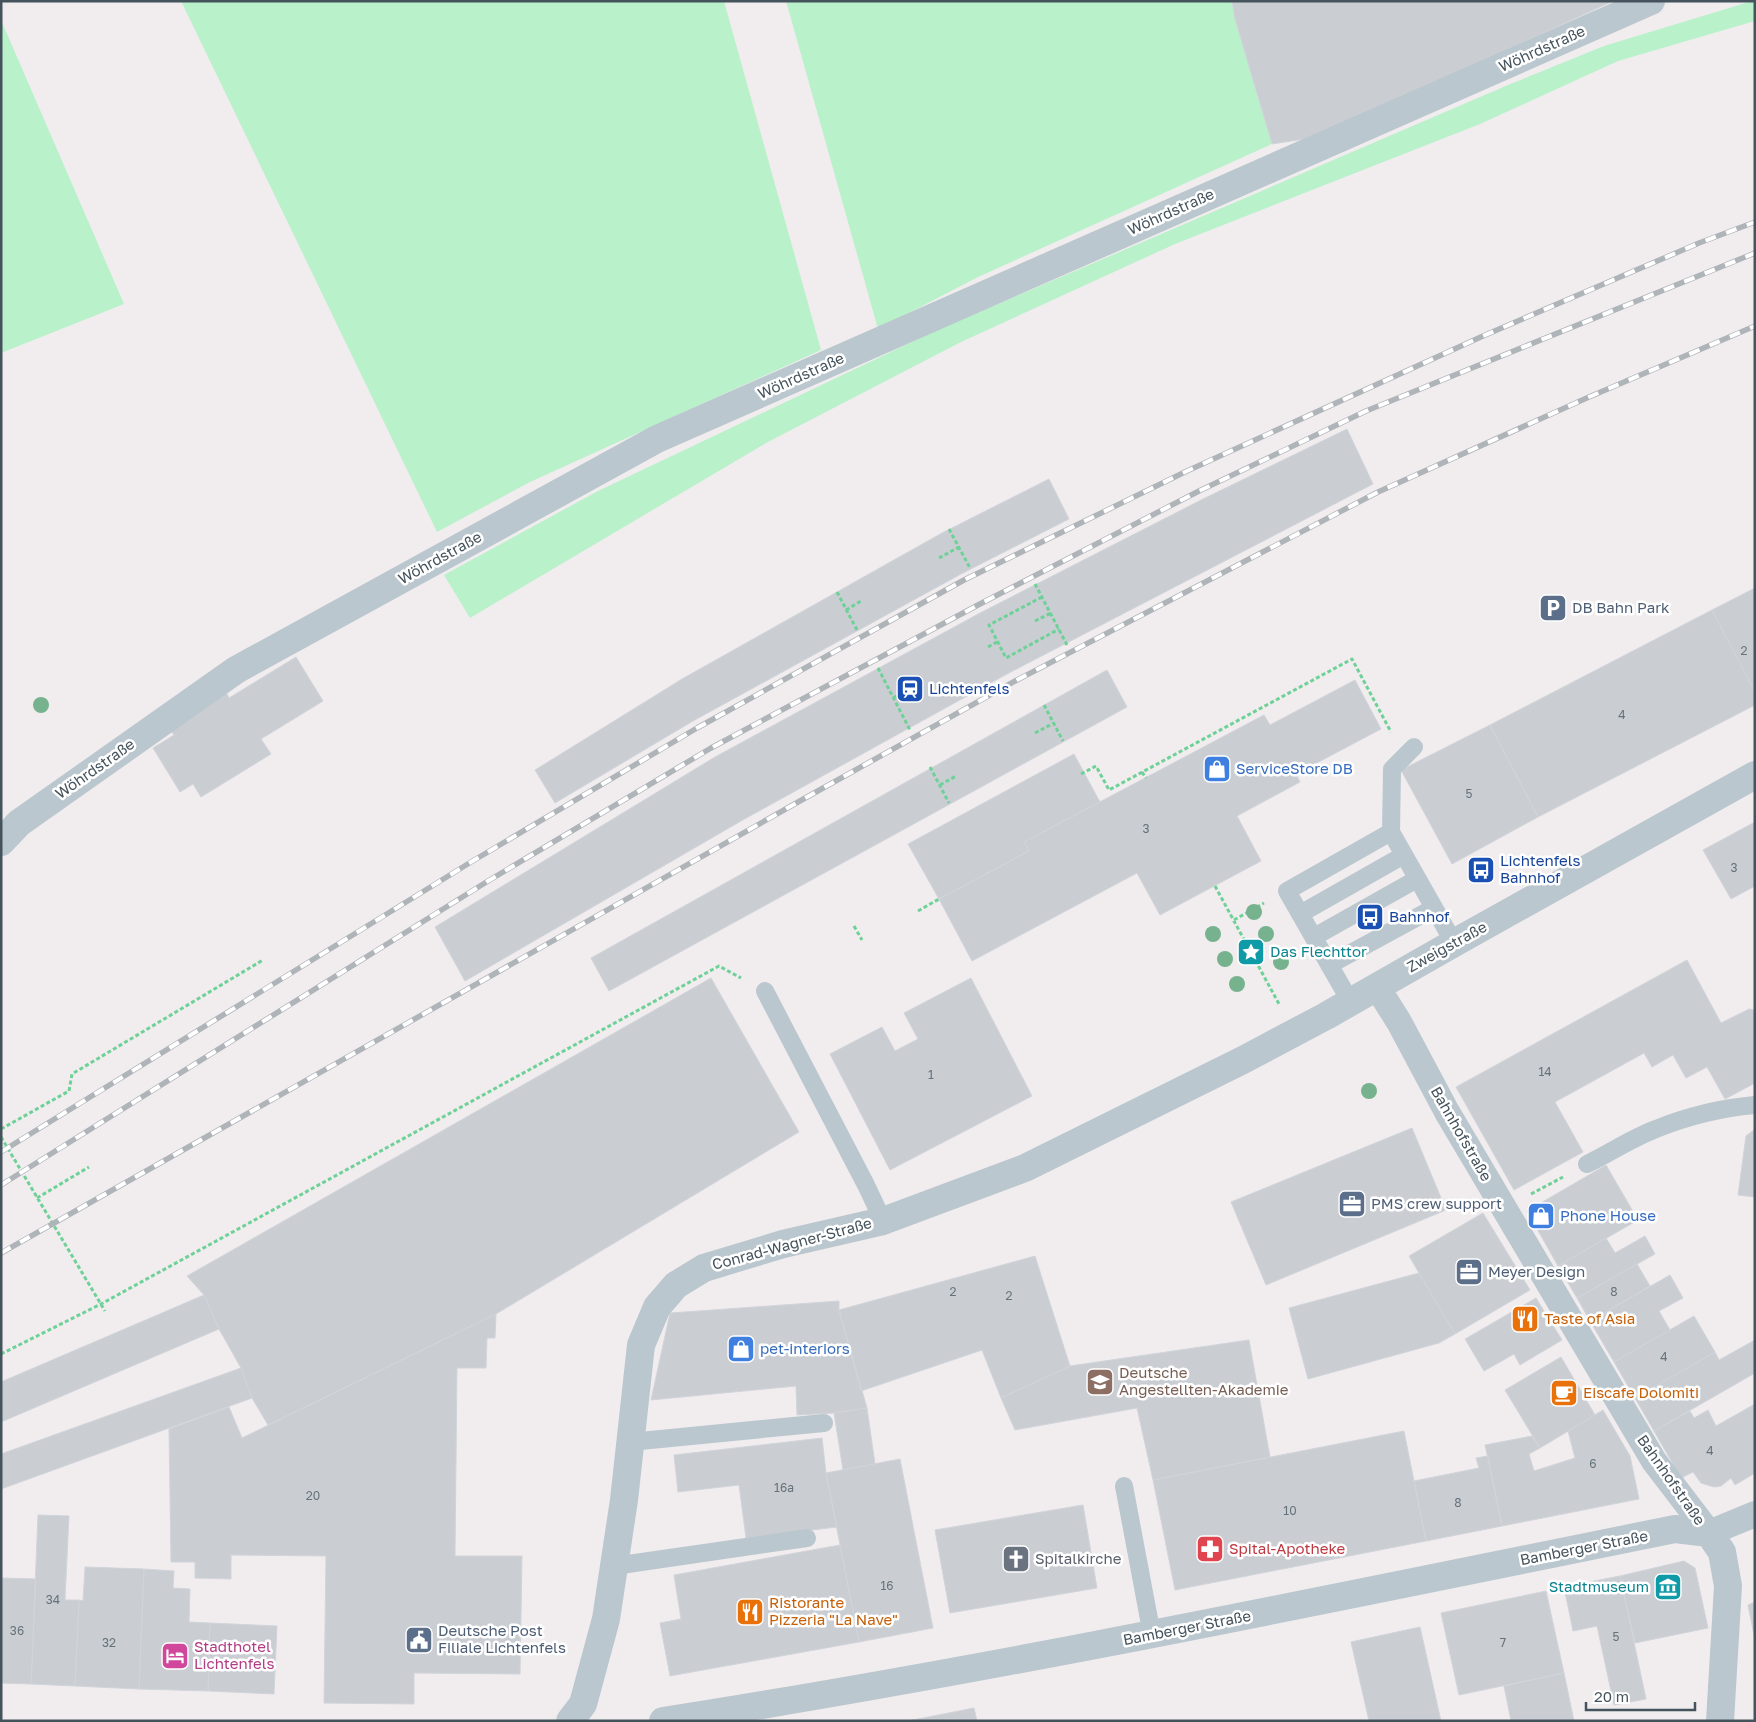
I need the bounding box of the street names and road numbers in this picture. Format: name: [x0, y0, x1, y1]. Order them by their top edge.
street label: Wöhrdstraße: [1496, 21, 1588, 75]
street label: Wöhrdstraße: [1125, 184, 1217, 238]
street label: Wöhrdstraße: [755, 348, 847, 402]
street label: Wöhrdstraße: [395, 527, 485, 587]
street label: Wöhrdstraße: [51, 734, 138, 802]
street label: Zweigstraße: [1404, 917, 1490, 975]
street label: Bahnhofstraße: [1428, 1083, 1496, 1184]
street label: Conrad-Wagner-Straße: [710, 1213, 874, 1273]
street label: Bahnhofstraße: [1634, 1431, 1710, 1528]
street label: Bamberger Straße: [1518, 1526, 1650, 1568]
street label: Bamberger Straße: [1121, 1606, 1253, 1648]

